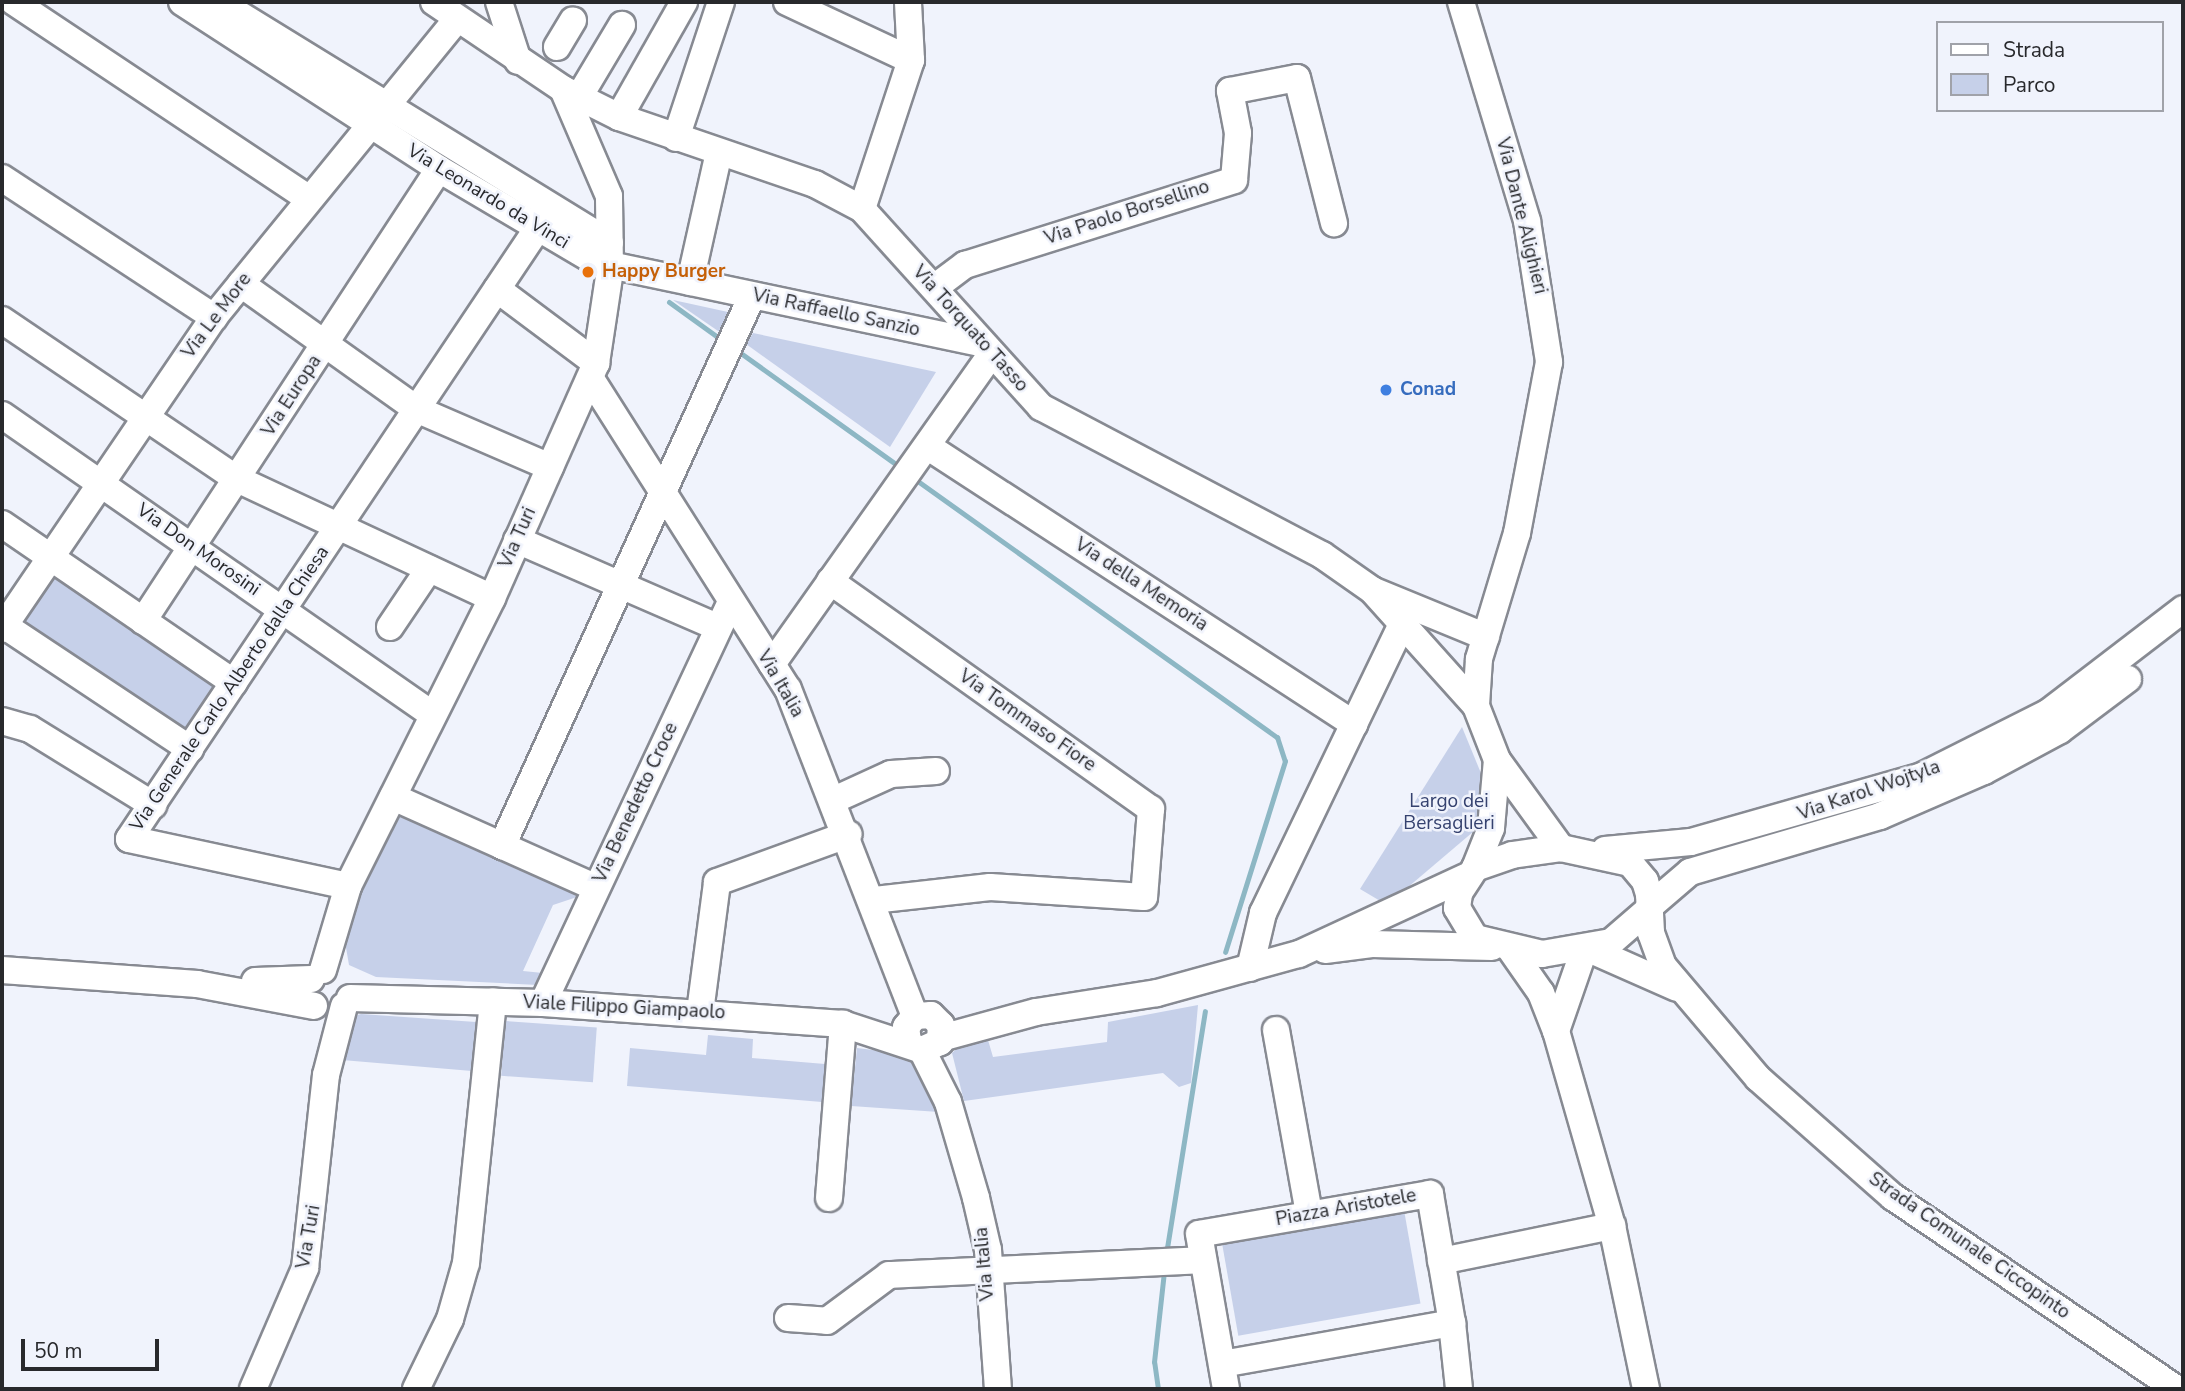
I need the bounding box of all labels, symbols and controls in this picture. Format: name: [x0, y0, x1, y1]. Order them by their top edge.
legend: [1937, 21, 2164, 112]
text: Strada: [2003, 36, 2065, 64]
text: Parco: [2003, 71, 2056, 99]
street label: Via Dante Alighieri: [1491, 135, 1551, 297]
street label: Via Leonardo da Vinci: [403, 140, 573, 254]
street label: Via Paolo Borsellino: [1042, 176, 1212, 250]
place label: Happy Burger: [602, 261, 725, 283]
street label: Via Torquato Tasso: [907, 261, 1033, 397]
marker: Happy Burger: [580, 264, 596, 280]
street label: Via Le More: [177, 269, 257, 363]
street label: Via Raffaello Sanzio: [750, 284, 922, 342]
street label: Via Europa: [257, 351, 327, 441]
place label: Conad: [1400, 379, 1456, 401]
marker: Conad: [1378, 382, 1394, 398]
street label: Via Don Morosini: [132, 499, 264, 601]
street label: Via Turi: [494, 504, 542, 572]
street label: Via della Memoria: [1070, 533, 1212, 637]
street label: Via Generale Carlo Alberto dalla Chiesa: [126, 542, 334, 836]
street label: Via Italia: [752, 646, 808, 722]
street label: Via Tommaso Fiore: [954, 665, 1100, 777]
street label: Via Benedetto Croce: [589, 719, 683, 887]
street label: Via Karol Wojtyla: [1795, 756, 1943, 826]
park label: Largo dei Bersaglieri: [1403, 791, 1495, 835]
street label: Viale Filippo Giampaolo: [522, 991, 726, 1025]
street label: Strada Comunale Ciccopinto: [1864, 1168, 2074, 1324]
street label: Piazza Aristotele: [1274, 1184, 1418, 1232]
street label: Via Turi: [292, 1203, 326, 1271]
street label: Via Italia: [970, 1226, 1000, 1302]
scale bar: [24, 1324, 163, 1368]
text: 50 m: [34, 1337, 83, 1365]

